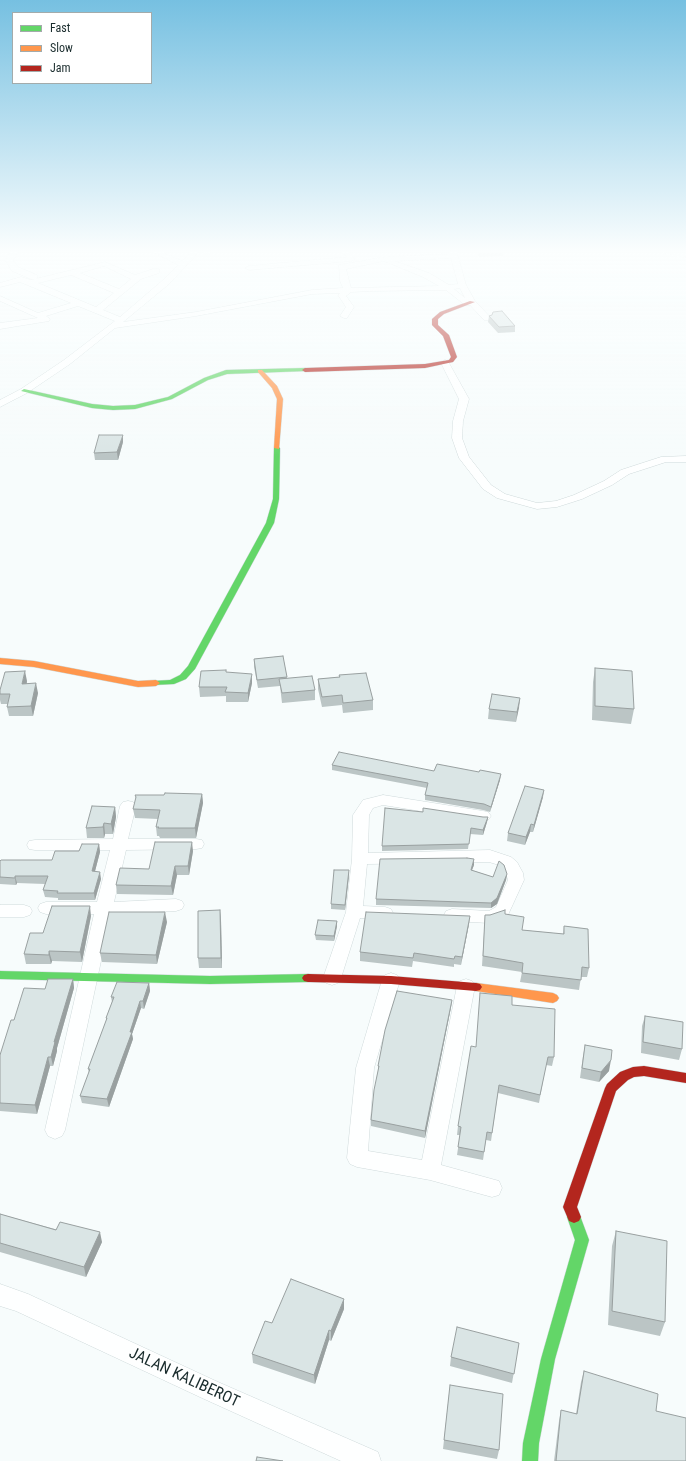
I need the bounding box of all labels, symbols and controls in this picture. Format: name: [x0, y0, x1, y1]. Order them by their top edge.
legend: [12, 12, 152, 84]
text: Fast: [50, 21, 70, 35]
text: Slow: [50, 41, 73, 55]
text: Jam: [50, 61, 71, 75]
street label: JALAN KALIBEROT: [126, 1344, 242, 1412]

